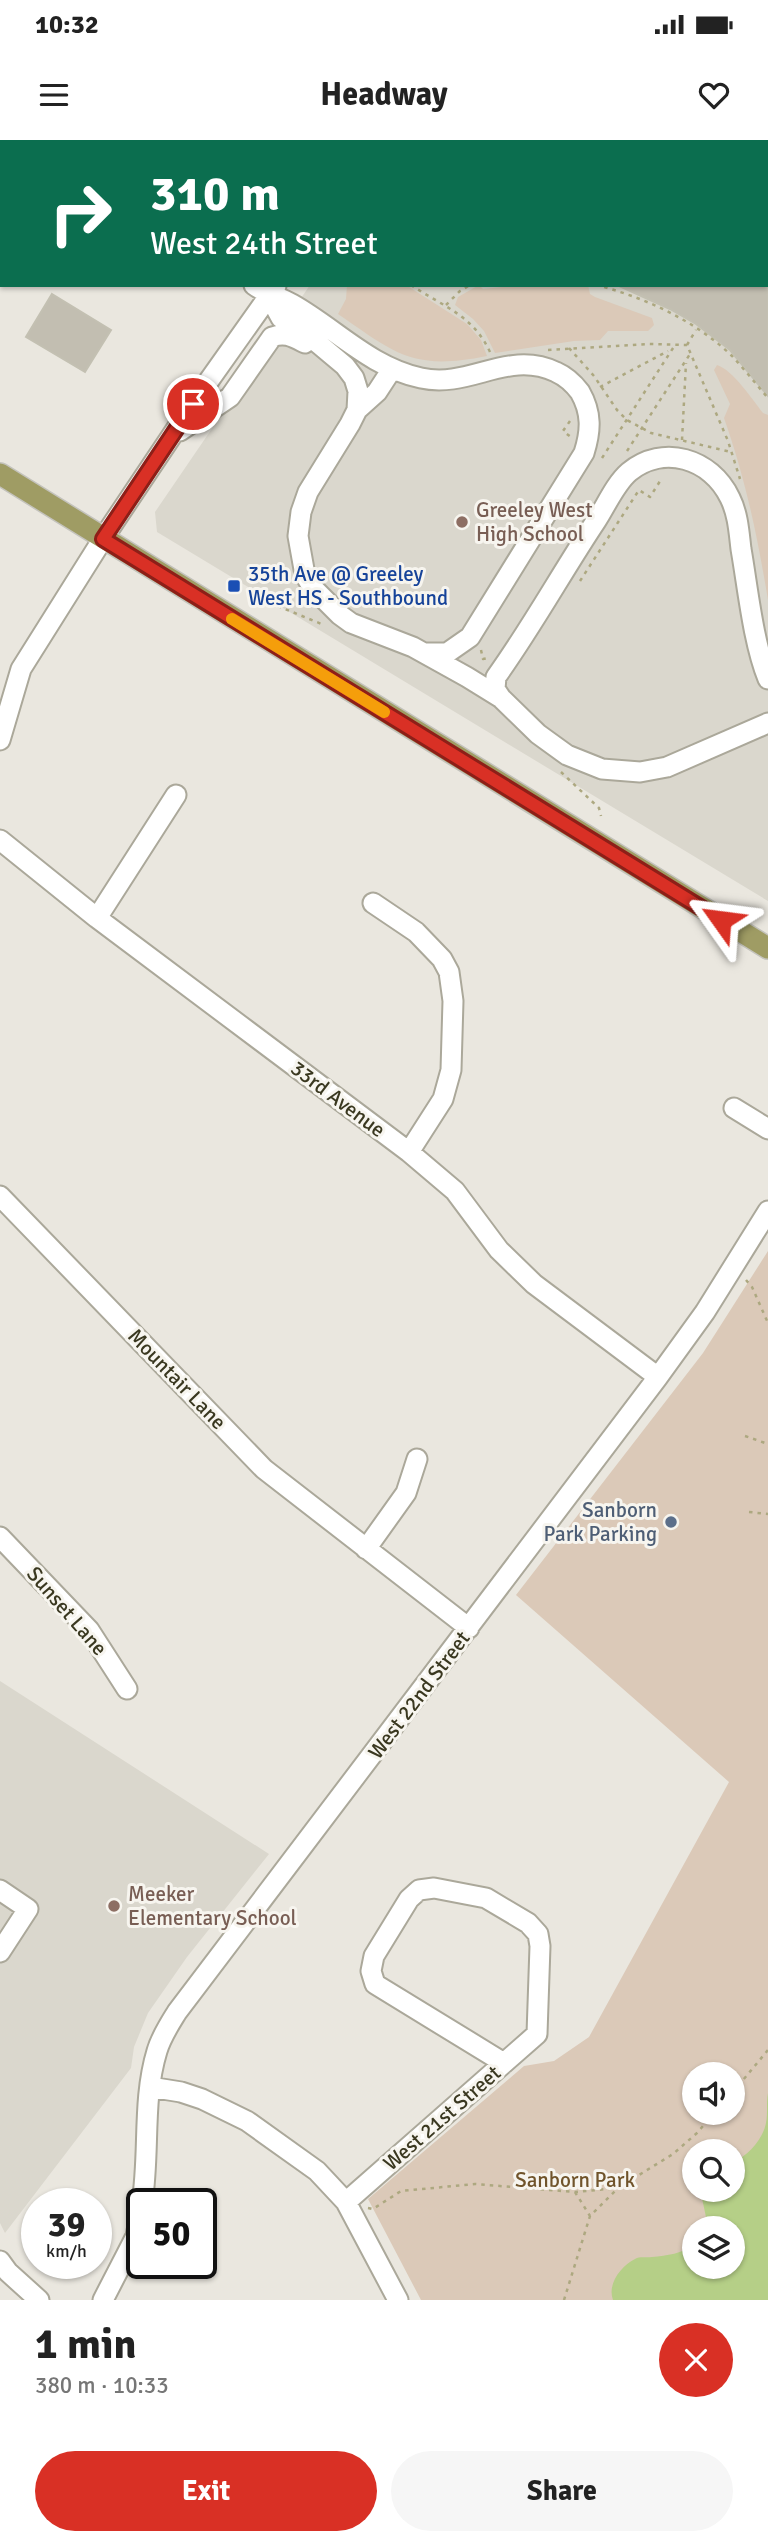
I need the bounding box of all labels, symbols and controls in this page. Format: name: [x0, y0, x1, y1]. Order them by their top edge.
text: 10:32: [35, 9, 99, 41]
text: Headway: [320, 75, 448, 114]
icon: menu: [35, 76, 73, 114]
icon: heart: [695, 76, 733, 114]
text: 310 m: [150, 164, 280, 224]
icon: right: [35, 168, 126, 259]
text: West 24th Street: [150, 224, 378, 263]
pin: [163, 374, 223, 434]
icon: arrive: [174, 385, 212, 423]
place label: Greeley West High School: [476, 497, 593, 547]
marker: Greeley West High School: [454, 514, 470, 530]
place label: 35th Ave @ Greeley West HS - Southbound: [248, 561, 448, 611]
marker: 35th Ave @ Greeley West HS - Southbound: [226, 578, 242, 594]
position arrow: [684, 883, 758, 957]
street label: 33rd Avenue: [286, 1055, 390, 1143]
street label: Mountair Lane: [122, 1323, 232, 1435]
place label: Sanborn Park Parking: [544, 1497, 657, 1547]
marker: Sanborn Park Parking: [663, 1514, 679, 1530]
street label: Sunset Lane: [21, 1561, 113, 1661]
street label: West 22nd Street: [362, 1626, 476, 1764]
place label: Meeker Elementary School: [128, 1881, 297, 1931]
marker: Meeker Elementary School: [106, 1898, 122, 1914]
street label: West 21st Street: [378, 2060, 506, 2176]
map controls: [682, 2062, 745, 2279]
button: sound: [682, 2062, 745, 2125]
button: search: [682, 2139, 745, 2202]
park label: Sanborn Park: [515, 2167, 635, 2193]
speed limit sign: 50: [126, 2188, 217, 2279]
text: 39: [48, 2203, 85, 2246]
button: layers: [682, 2216, 745, 2279]
text: km/h: [46, 2240, 87, 2262]
text: 1 min: [35, 2319, 136, 2370]
button: close: [659, 2323, 733, 2397]
text: 380 m · 10:33: [35, 2371, 169, 2400]
button: Exit: [35, 2451, 377, 2531]
button: Share: [391, 2451, 733, 2531]

